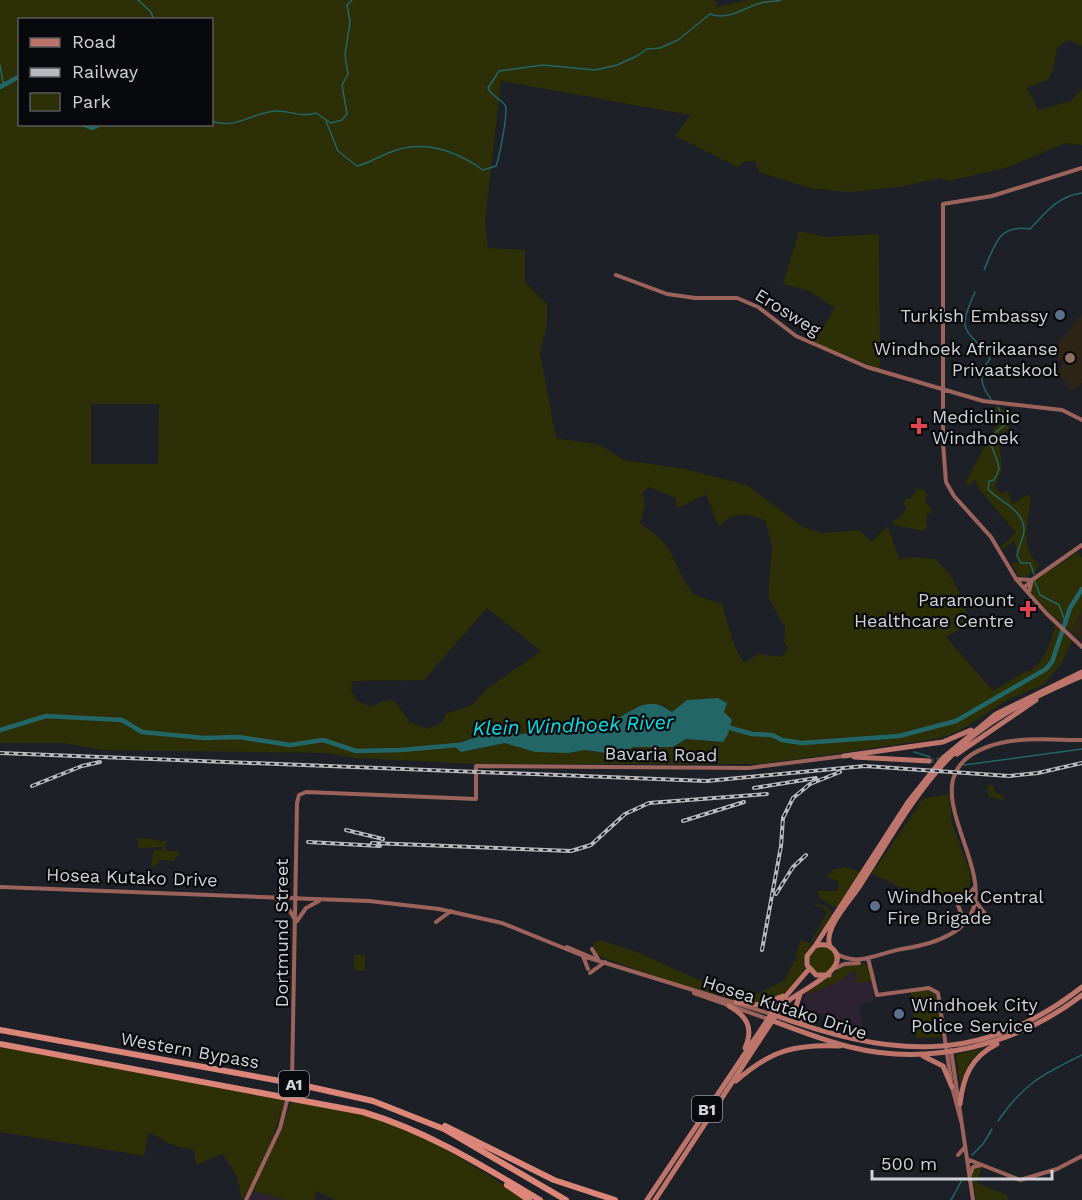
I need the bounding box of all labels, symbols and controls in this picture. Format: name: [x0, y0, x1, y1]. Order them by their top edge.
legend: [18, 18, 213, 126]
text: Road: [72, 31, 116, 52]
text: Railway: [72, 61, 139, 82]
text: Park: [72, 91, 111, 112]
street label: Erosweg: [751, 284, 825, 340]
place label: Turkish Embassy: [900, 305, 1049, 326]
marker: Turkish Embassy: [1053, 308, 1067, 322]
place label: Windhoek Afrikaanse Privaatskool: [874, 338, 1058, 380]
marker: Windhoek Afrikaanse Privaatskool: [1063, 351, 1077, 365]
place label: Mediclinic Windhoek: [932, 406, 1020, 448]
marker: Mediclinic Windhoek: [910, 417, 928, 435]
place label: Paramount Healthcare Centre: [854, 589, 1014, 631]
marker: Paramount Healthcare Centre: [1019, 600, 1037, 618]
water label: Klein Windhoek River: [472, 709, 675, 741]
street label: Bavaria Road: [604, 743, 718, 765]
street label: Dortmund Street: [271, 858, 292, 1008]
street label: Hosea Kutako Drive: [46, 864, 218, 890]
place label: Windhoek Central Fire Brigade: [887, 886, 1044, 928]
marker: Windhoek Central Fire Brigade: [868, 899, 882, 913]
street label: Hosea Kutako Drive: [700, 971, 870, 1043]
place label: Windhoek City Police Service: [911, 994, 1038, 1036]
marker: Windhoek City Police Service: [892, 1007, 906, 1021]
street label: Western Bypass: [119, 1027, 261, 1073]
road number: A1: [279, 1071, 309, 1097]
road number: B1: [692, 1096, 722, 1122]
scale bar: [872, 1143, 1052, 1181]
text: 500 m: [881, 1153, 937, 1174]

